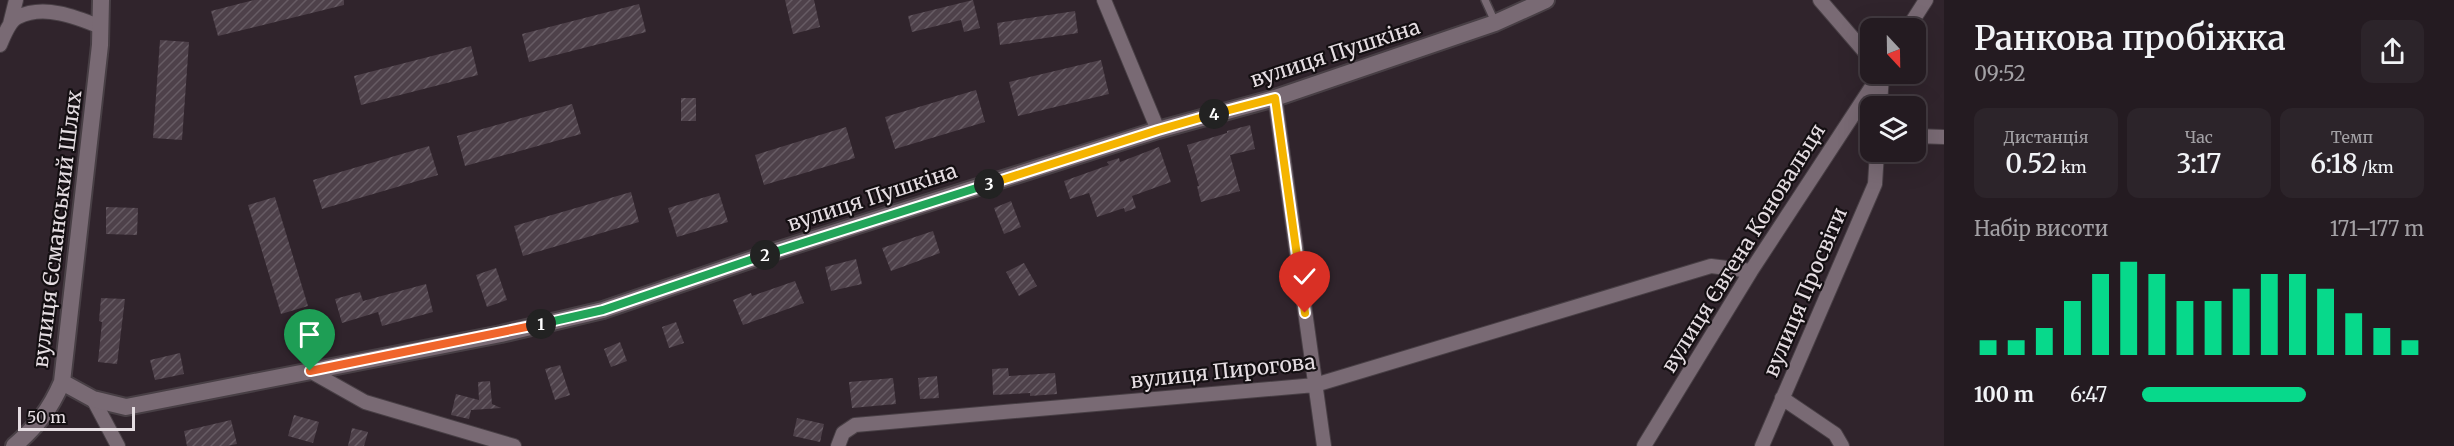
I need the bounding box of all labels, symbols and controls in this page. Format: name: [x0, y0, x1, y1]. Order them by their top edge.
street label: вулиця Пушкіна: [1247, 13, 1423, 93]
north arrow: [1860, 18, 1926, 84]
map controls: [1860, 18, 1926, 162]
text: Ранкова пробіжка: [1974, 18, 2286, 59]
button: share: [2361, 20, 2424, 83]
text: 09:52: [1974, 61, 2026, 86]
street label: вулиця Єсманський Шлях: [27, 88, 87, 369]
button: layers: [1860, 96, 1926, 162]
pin: 4: [1199, 99, 1229, 129]
text: 4: [1209, 104, 1219, 124]
street label: вулиця Євгена Коновальця: [1655, 119, 1831, 377]
text: Дистанція: [2004, 127, 2088, 147]
text: Час: [2185, 127, 2213, 147]
text: Темп: [2331, 127, 2373, 147]
text: 0.52: [2005, 147, 2057, 180]
text: 3:17: [2177, 147, 2221, 180]
text: 6:18: [2310, 147, 2358, 180]
street label: вулиця Пушкіна: [784, 157, 960, 237]
text: km: [2057, 157, 2087, 177]
text: /km: [2358, 157, 2394, 177]
pin: 3: [974, 169, 1004, 199]
text: 3: [984, 174, 994, 194]
street label: вулиця Просвіти: [1757, 203, 1853, 381]
text: Набір висоти: [1974, 216, 2108, 241]
text: 171–177 m: [2330, 216, 2424, 241]
pin: 2: [750, 240, 780, 270]
text: 2: [760, 245, 770, 265]
pin: [1279, 251, 1330, 313]
icon: check: [1288, 260, 1321, 293]
pin: [284, 309, 335, 371]
pin: 1: [526, 309, 556, 339]
text: 1: [537, 314, 545, 334]
icon: arrive: [293, 318, 326, 351]
street label: вулиця Пирогова: [1129, 348, 1317, 394]
text: 100 m: [1974, 382, 2034, 407]
text: 6:47: [2070, 382, 2107, 407]
scale bar: [18, 404, 135, 432]
text: 50 m: [27, 407, 66, 427]

